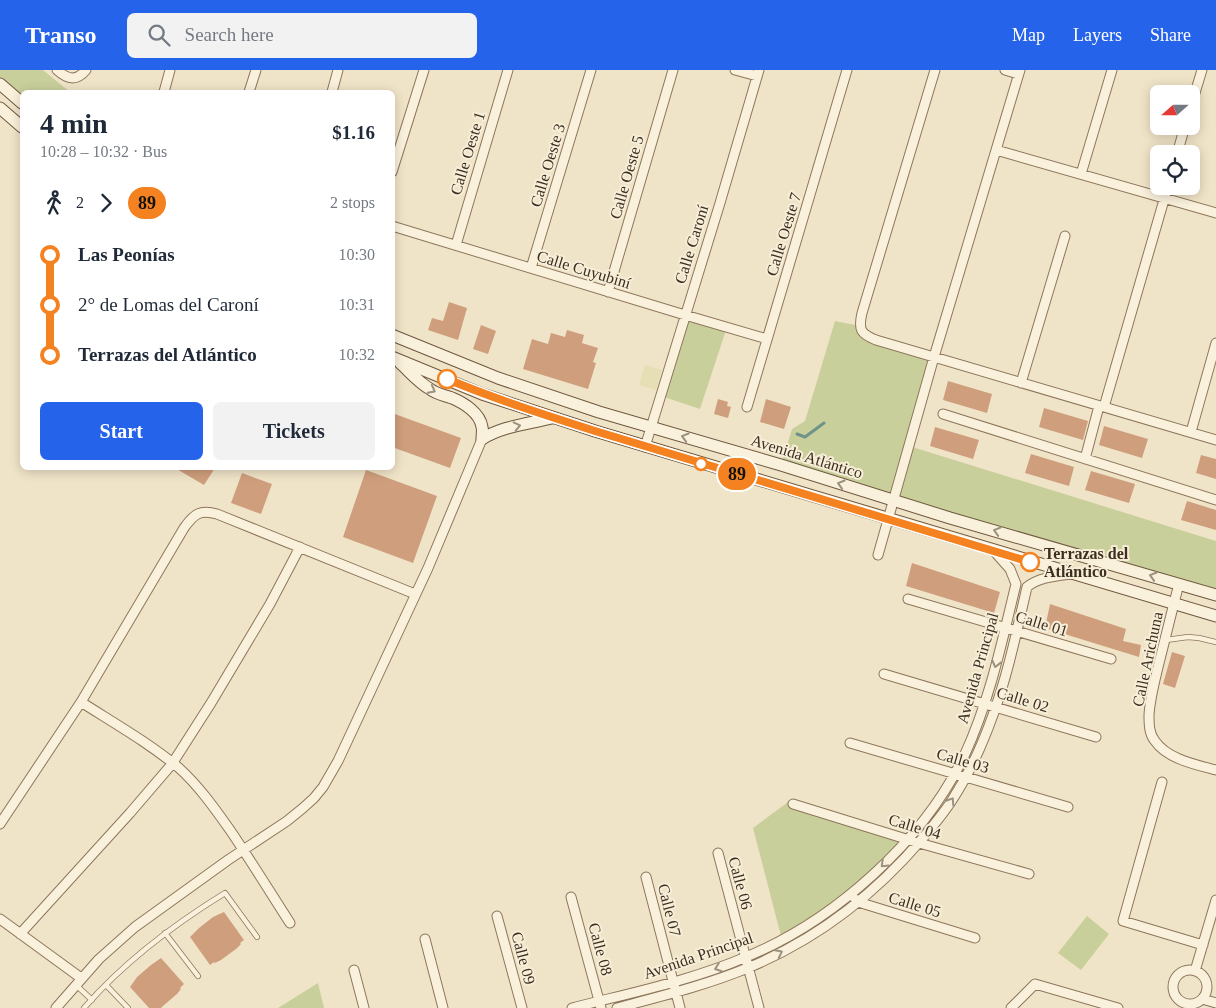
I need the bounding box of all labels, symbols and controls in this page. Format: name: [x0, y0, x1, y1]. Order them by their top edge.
search box: [127, 13, 477, 58]
icon: search: [145, 21, 173, 49]
text: Transo: [25, 22, 97, 48]
text: Search here: [185, 24, 274, 45]
text: Map: [1012, 25, 1045, 45]
text: Layers: [1073, 25, 1122, 45]
text: Share: [1150, 25, 1191, 45]
north arrow: [1150, 85, 1200, 135]
map controls: [1150, 85, 1200, 195]
text: 4 min: [40, 108, 108, 139]
street label: Calle Oeste 1: [447, 109, 488, 197]
street label: Calle Oeste 3: [527, 121, 568, 209]
text: $1.16: [332, 122, 375, 143]
street label: Calle Oeste 5: [606, 133, 647, 221]
text: 10:28 – 10:32 · Bus: [40, 143, 167, 160]
button: locate: [1150, 145, 1200, 195]
icon: walk: [40, 189, 68, 217]
icon: forward: [92, 189, 120, 217]
street label: Calle Oeste 7: [763, 190, 804, 278]
text: 89: [138, 193, 156, 213]
text: 2: [76, 194, 84, 211]
text: 2 stops: [330, 194, 375, 211]
street label: Calle Caroní: [671, 202, 712, 286]
text: Las Peonías: [78, 244, 175, 265]
text: 10:30: [339, 246, 375, 263]
street label: Calle Cuyubiní: [535, 247, 633, 293]
text: 2° de Lomas del Caroní: [78, 294, 259, 315]
text: 10:31: [339, 296, 375, 313]
text: Terrazas del Atlántico: [78, 344, 257, 365]
text: 10:32: [339, 346, 375, 363]
unlabelled marker: [437, 369, 457, 389]
one-way arrow: [427, 384, 436, 394]
button: Start: [40, 402, 203, 460]
button: Tickets: [213, 402, 375, 460]
one-way arrow: [512, 421, 521, 432]
street label: Avenida Atlántico: [749, 431, 865, 482]
one-way arrow: [682, 432, 690, 442]
unlabelled marker: [694, 457, 708, 471]
line badge: 89: [714, 458, 760, 490]
text: 89: [728, 464, 746, 484]
one-way arrow: [837, 479, 846, 489]
one-way arrow: [992, 526, 1001, 537]
place label: Terrazas del Atlántico: [1044, 545, 1129, 580]
marker: Terrazas del Atlántico: [1020, 552, 1040, 572]
one-way arrow: [1149, 572, 1157, 582]
street label: Calle 01: [1014, 607, 1070, 639]
street label: Avenida Principal: [953, 610, 1003, 726]
street label: Calle Arichuna: [1129, 610, 1166, 708]
one-way arrow: [991, 660, 1002, 669]
street label: Calle 02: [995, 683, 1051, 715]
street label: Calle 03: [935, 745, 991, 776]
one-way arrow: [945, 798, 954, 807]
street label: Calle 04: [887, 810, 943, 842]
street label: Calle 06: [725, 855, 756, 911]
one-way arrow: [880, 858, 889, 867]
street label: Calle 07: [655, 882, 684, 938]
street label: Calle 05: [887, 888, 943, 920]
street label: Calle 08: [585, 921, 616, 977]
street label: Avenida Principal: [641, 929, 756, 983]
street label: Calle 09: [508, 930, 539, 986]
one-way arrow: [773, 949, 782, 959]
one-way arrow: [714, 962, 723, 972]

